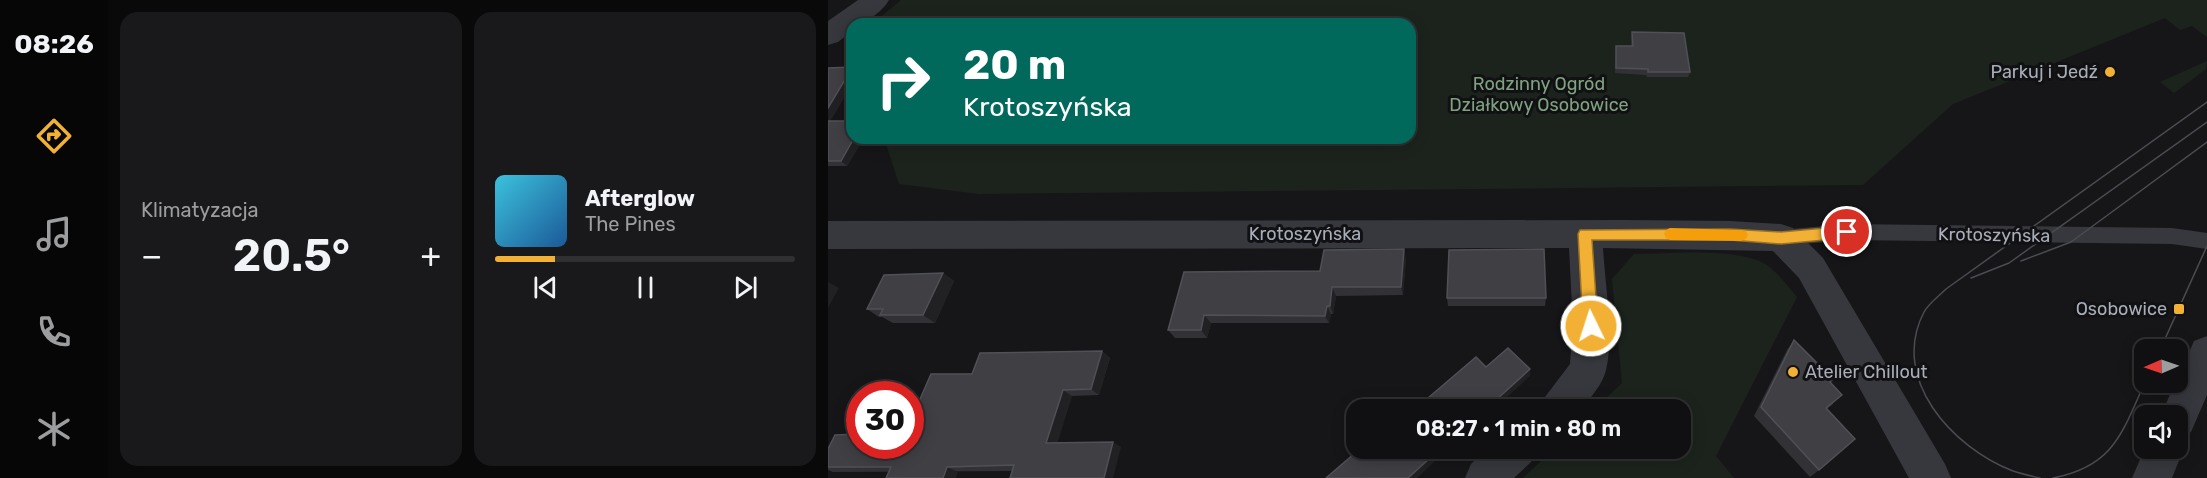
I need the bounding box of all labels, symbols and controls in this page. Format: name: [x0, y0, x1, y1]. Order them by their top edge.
text: 08:26: [14, 28, 94, 60]
text: 20 m: [963, 40, 1066, 90]
icon: right: [864, 42, 942, 120]
place label: Parkuj i Jedź: [1991, 61, 2098, 83]
marker: Parkuj i Jedź: [2103, 65, 2117, 79]
park label: Rodzinny Ogród Działkowy Osobowice: [1449, 73, 1629, 116]
text: Krotoszyńska: [963, 91, 1132, 123]
icon: directions: [33, 115, 75, 157]
text: Afterglow: [585, 185, 695, 212]
text: Klimatyzacja: [141, 198, 259, 222]
pin: [1821, 206, 1872, 257]
text: The Pines: [585, 212, 676, 236]
icon: music: [33, 213, 75, 255]
icon: arrive: [1830, 215, 1863, 248]
street label: Krotoszyńska: [1249, 223, 1361, 245]
street label: Krotoszyńska: [1938, 223, 2050, 247]
text: 20.5°: [233, 229, 350, 282]
text: −: [141, 236, 162, 275]
text: +: [420, 236, 441, 275]
icon: previous: [529, 271, 562, 304]
icon: pause: [629, 271, 662, 304]
icon: next: [729, 271, 762, 304]
position arrow: [1559, 294, 1623, 358]
place label: Osobowice: [2076, 298, 2167, 320]
marker: Osobowice: [2172, 302, 2186, 316]
icon: phone: [33, 311, 75, 353]
north arrow: [2134, 339, 2188, 393]
map controls: [2134, 339, 2188, 459]
place label: Atelier Chillout: [1805, 361, 1928, 383]
marker: Atelier Chillout: [1786, 365, 1800, 379]
speed limit sign: 30: [846, 381, 924, 459]
button: sound: [2134, 405, 2188, 459]
icon: climate: [33, 408, 75, 450]
text: 08:27 · 1 min · 80 m: [1416, 415, 1621, 442]

